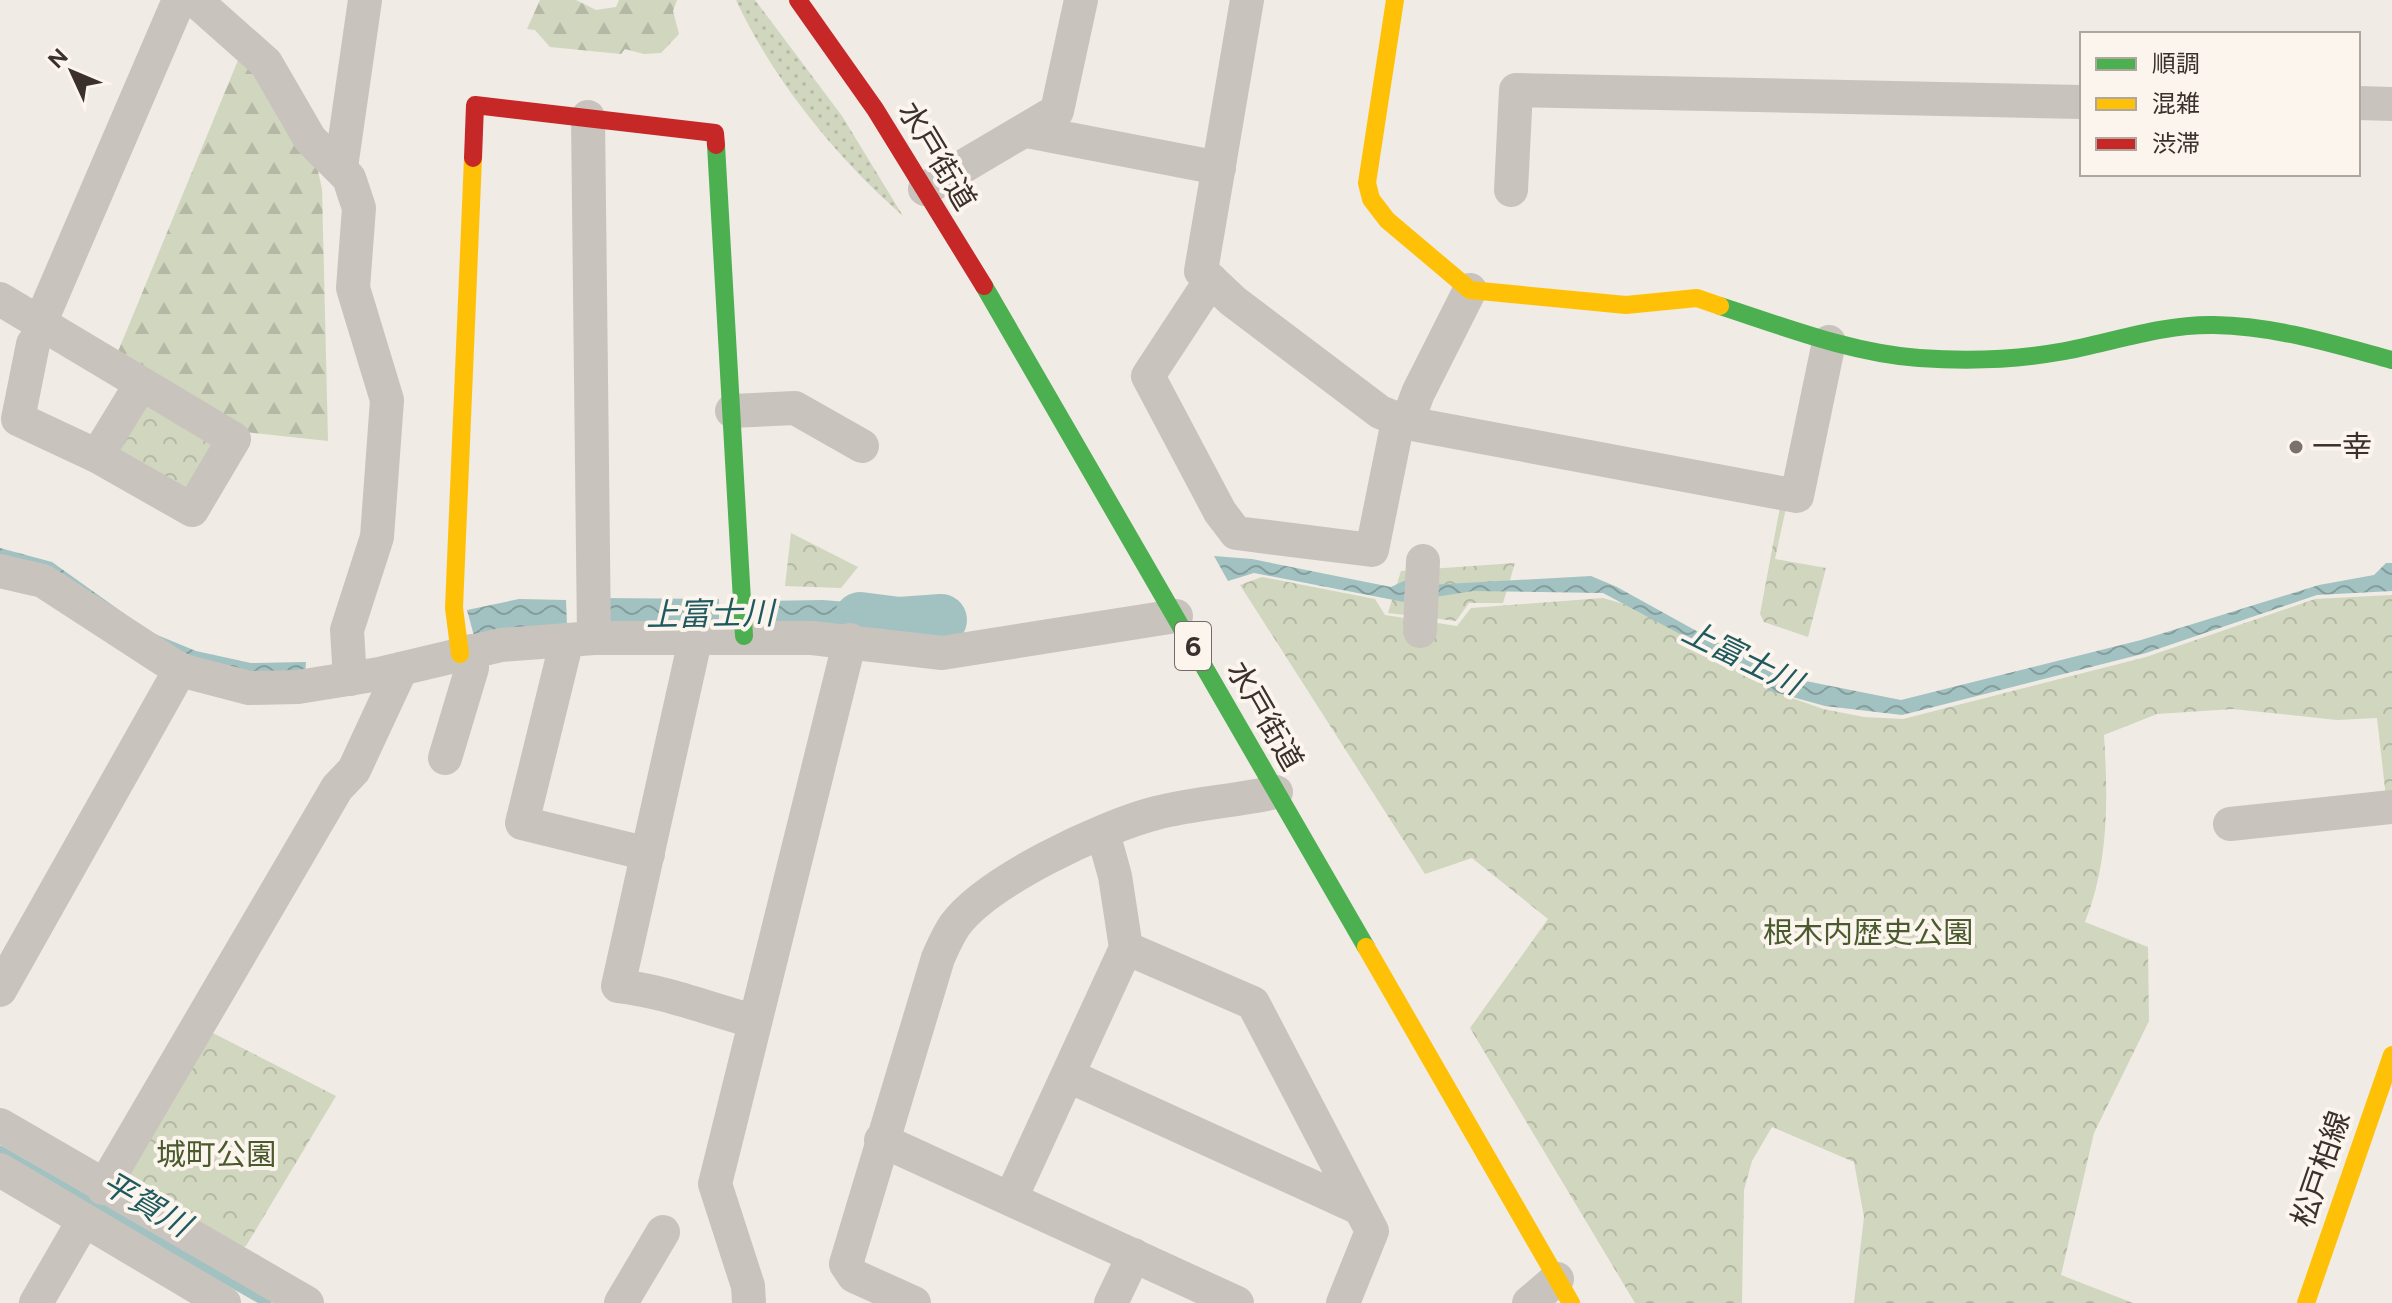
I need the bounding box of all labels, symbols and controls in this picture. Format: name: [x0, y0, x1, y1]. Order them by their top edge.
north arrow: [32, 32, 112, 112]
legend: [2080, 32, 2360, 176]
text: N: [42, 43, 74, 74]
text: 順調: [2152, 49, 2200, 78]
text: 混雑: [2152, 89, 2200, 118]
street label: 水戸街道: [891, 95, 984, 217]
text: 渋滞: [2152, 129, 2200, 158]
place label: 一幸: [2312, 428, 2372, 465]
marker: 一幸: [2287, 438, 2305, 456]
water label: 上富士川: [646, 594, 777, 634]
water label: 上富士川: [1676, 612, 1811, 703]
road number: 6: [1175, 622, 1211, 670]
street label: 水戸街道: [1219, 655, 1311, 777]
park label: 根木内歴史公園: [1763, 914, 1973, 951]
street label: 松戸柏線: [2284, 1106, 2358, 1232]
park label: 城町公園: [156, 1136, 276, 1173]
water label: 平賀川: [95, 1164, 200, 1246]

